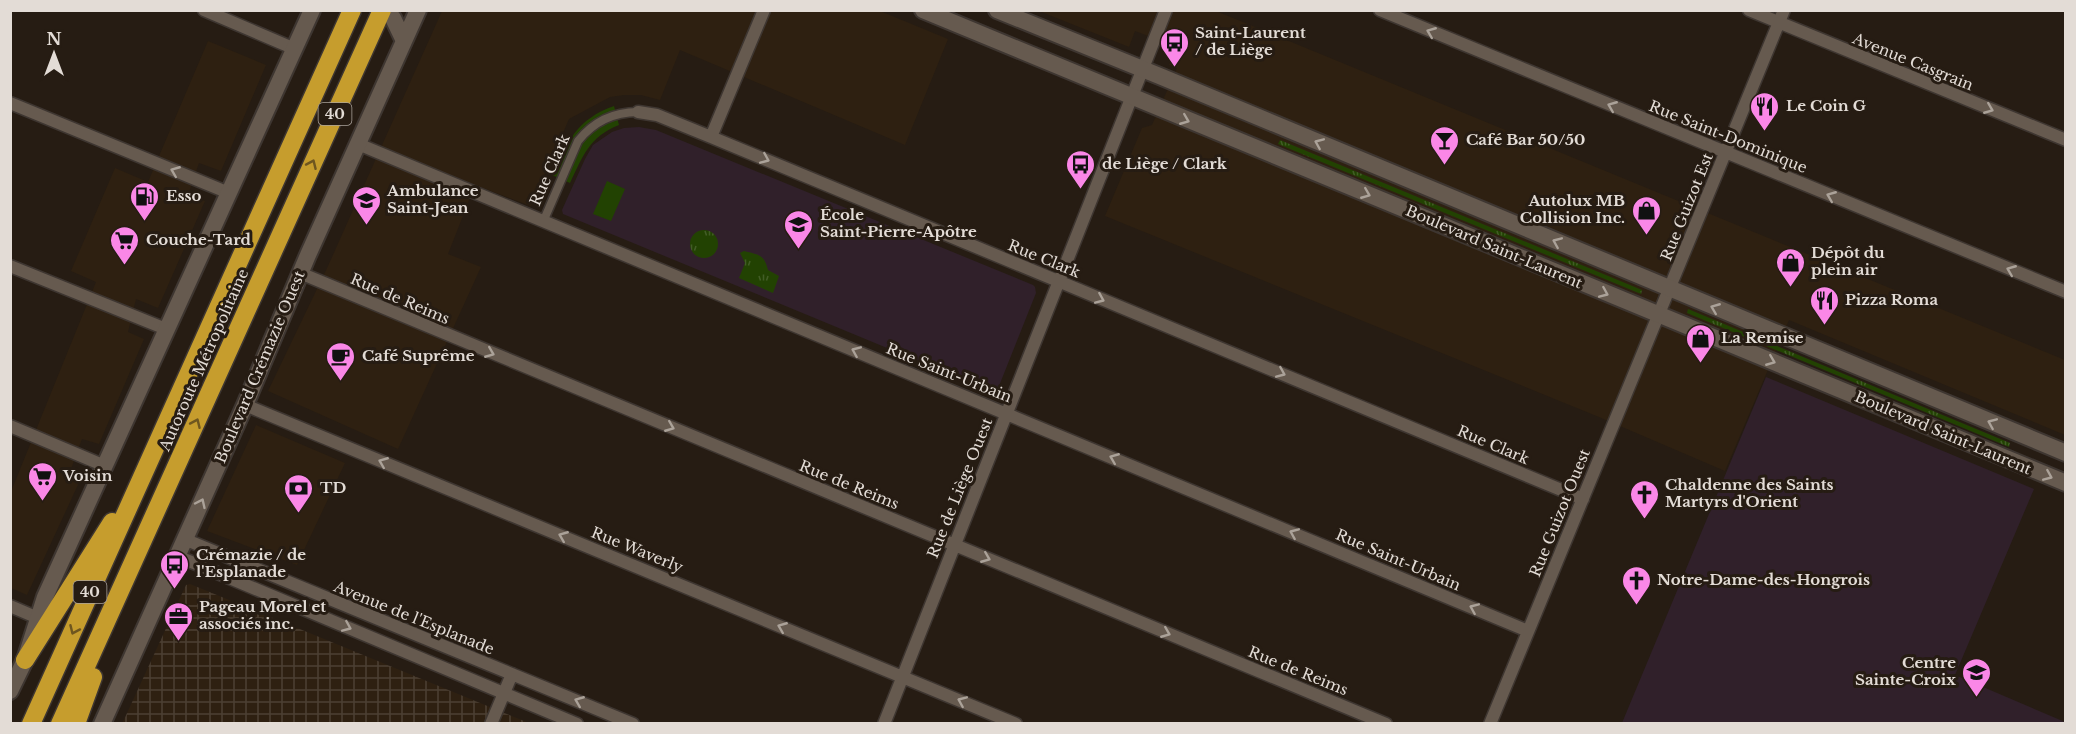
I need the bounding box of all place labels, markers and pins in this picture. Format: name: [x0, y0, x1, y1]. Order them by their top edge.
place label: Saint-Laurent / de Liège: [1195, 23, 1306, 59]
bus stop icon: Saint-Laurent / de Liège: [1158, 26, 1190, 68]
restaurant icon: Le Coin G: [1749, 90, 1781, 132]
place label: Le Coin G: [1786, 96, 1866, 115]
bar icon: Café Bar 50/50: [1429, 124, 1461, 166]
place label: Café Bar 50/50: [1466, 130, 1585, 149]
bus stop icon: de Liège / Clark: [1065, 148, 1097, 190]
place label: de Liège / Clark: [1102, 154, 1228, 173]
fuel station icon: Esso: [129, 180, 161, 222]
place label: Ambulance Saint-Jean: [386, 181, 479, 217]
school or university icon: Ambulance Saint-Jean: [350, 184, 382, 226]
place label: Esso: [166, 186, 201, 205]
place label: Autolux MB Collision Inc.: [1520, 191, 1625, 227]
shop icon: Autolux MB Collision Inc.: [1630, 194, 1662, 236]
place label: École Saint-Pierre-Apôtre: [820, 205, 977, 241]
school or university icon: École Saint-Pierre-Apôtre: [783, 208, 815, 250]
supermarket icon: Couche-Tard: [109, 224, 141, 266]
place label: Couche-Tard: [146, 230, 252, 249]
place label: Dépôt du plein air: [1811, 243, 1885, 279]
shop icon: Dépôt du plein air: [1774, 246, 1806, 288]
restaurant icon: Pizza Roma: [1808, 284, 1840, 326]
place label: Pizza Roma: [1845, 290, 1938, 309]
shop icon: La Remise: [1684, 322, 1716, 364]
place label: La Remise: [1721, 328, 1804, 347]
cafe icon: Café Suprême: [325, 340, 357, 382]
place label: Café Suprême: [362, 346, 475, 365]
supermarket icon: Voisin: [26, 460, 58, 502]
place label: Voisin: [62, 466, 113, 485]
bank icon: TD: [283, 472, 315, 514]
place label: Chaldenne des Saints Martyrs d'Orient: [1665, 475, 1834, 511]
place label: TD: [320, 478, 346, 497]
church icon: Chaldenne des Saints Martyrs d'Orient: [1628, 478, 1660, 520]
place label: Crémazie / de l'Esplanade: [196, 545, 306, 581]
bus stop icon: Crémazie / de l'Esplanade: [159, 548, 191, 590]
church icon: Notre-Dame-des-Hongrois: [1620, 564, 1652, 606]
place label: Notre-Dame-des-Hongrois: [1657, 570, 1870, 589]
place label: Pageau Morel et associés inc.: [199, 597, 326, 633]
office icon: Pageau Morel et associés inc.: [162, 600, 194, 642]
place label: Centre Sainte-Croix: [1855, 653, 1956, 689]
school or university icon: Centre Sainte-Croix: [1961, 656, 1993, 698]

